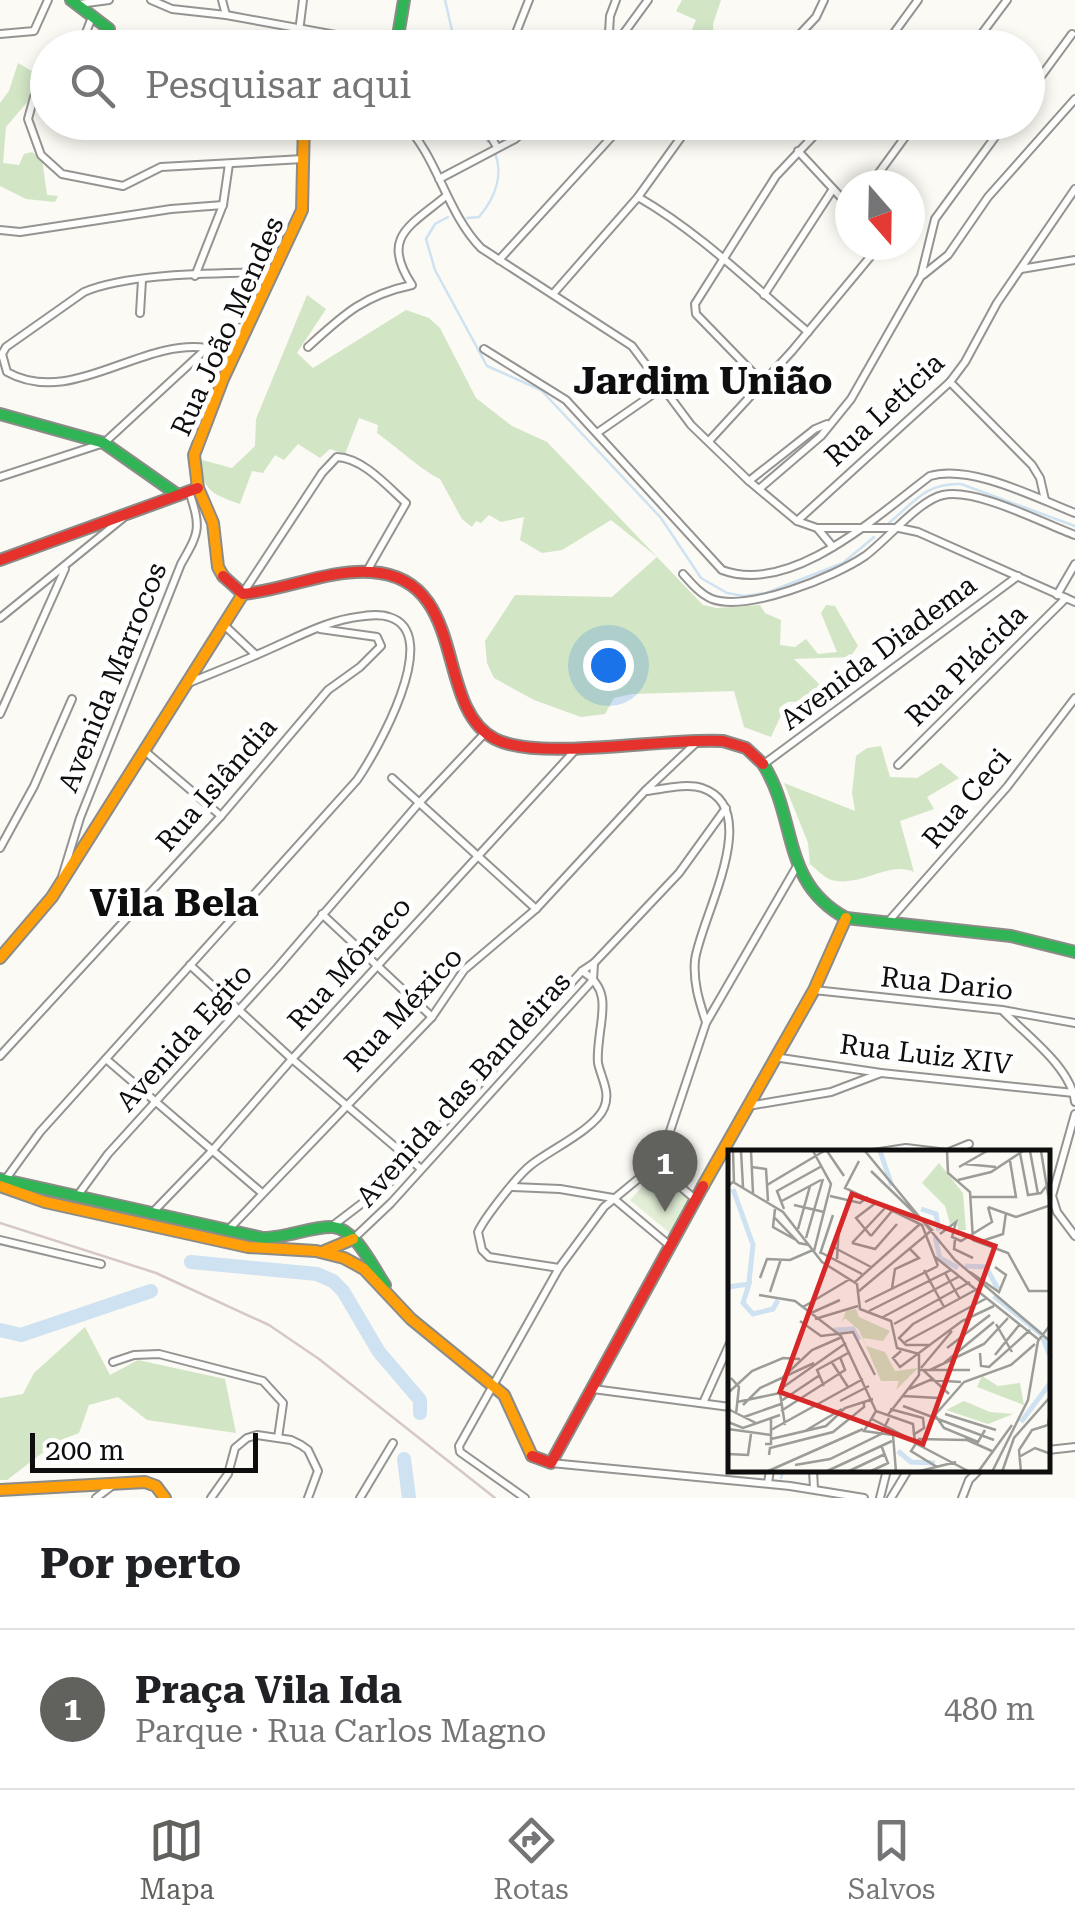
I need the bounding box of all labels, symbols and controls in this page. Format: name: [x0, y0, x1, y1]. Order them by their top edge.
search box: [30, 30, 1045, 140]
icon: search: [65, 58, 120, 113]
text: Pesquisar aqui: [145, 63, 411, 107]
north arrow: [835, 170, 925, 260]
street label: Rua João Mendes: [164, 211, 291, 441]
street label: Rua Letícia: [818, 346, 951, 473]
district label: Jardim União: [573, 359, 833, 403]
street label: Avenida Marrocos: [51, 558, 174, 797]
street label: Avenida Diadema: [774, 568, 983, 737]
street label: Rua Plácida: [899, 598, 1034, 733]
your location: [583, 640, 634, 691]
street label: Rua Islândia: [149, 711, 283, 858]
street label: Rua Ceci: [916, 742, 1017, 854]
district label: Vila Bela: [89, 881, 259, 925]
street label: Rua Mônaco: [281, 890, 418, 1037]
street label: Rua México: [337, 940, 469, 1078]
street label: Avenida Egito: [110, 957, 259, 1118]
street label: Rua Dario: [879, 960, 1015, 1007]
street label: Avenida das Bandeiras: [349, 965, 577, 1213]
street label: Rua Luiz XIV: [838, 1028, 1014, 1081]
pin: 1: [632, 1130, 698, 1212]
inset map: [728, 1150, 1050, 1473]
scale bar: [30, 1428, 258, 1472]
text: 200 m: [45, 1434, 125, 1467]
text: Por perto: [40, 1539, 241, 1588]
text: Praça Vila Ida: [135, 1668, 402, 1712]
text: 1: [64, 1690, 81, 1728]
text: 480 m: [944, 1690, 1035, 1728]
text: Parque · Rua Carlos Magno: [135, 1712, 546, 1750]
tab: Mapa: [140, 1813, 214, 1906]
tab: Rotas: [494, 1813, 569, 1906]
tab: Salvos: [848, 1813, 935, 1906]

